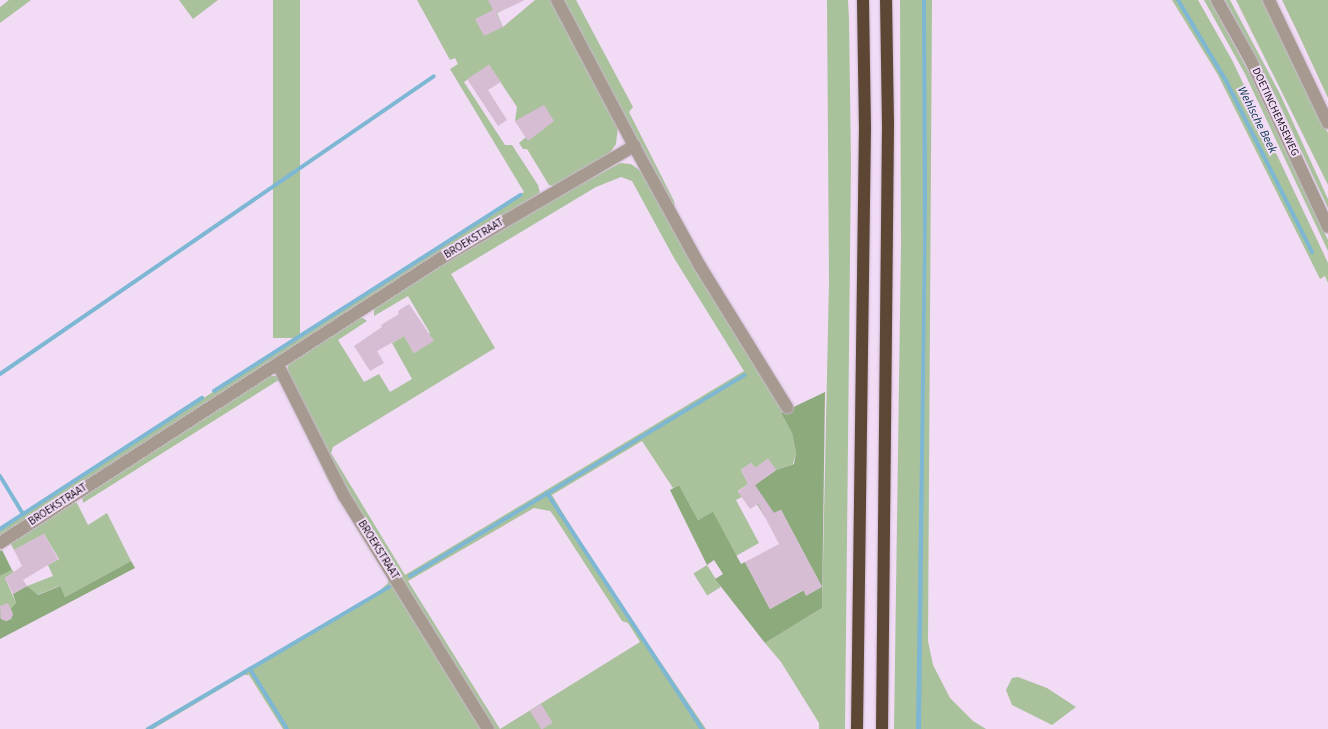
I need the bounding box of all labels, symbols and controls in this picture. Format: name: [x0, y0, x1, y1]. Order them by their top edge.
street label: DOETINCHEMSEWEG: [1249, 66, 1301, 158]
water label: Wehlsche Beek: [1234, 84, 1280, 156]
street label: BROEKSTRAAT: [442, 216, 506, 262]
street label: BROEKSTRAAT: [26, 481, 90, 529]
street label: BROEKSTRAAT: [355, 518, 401, 582]

